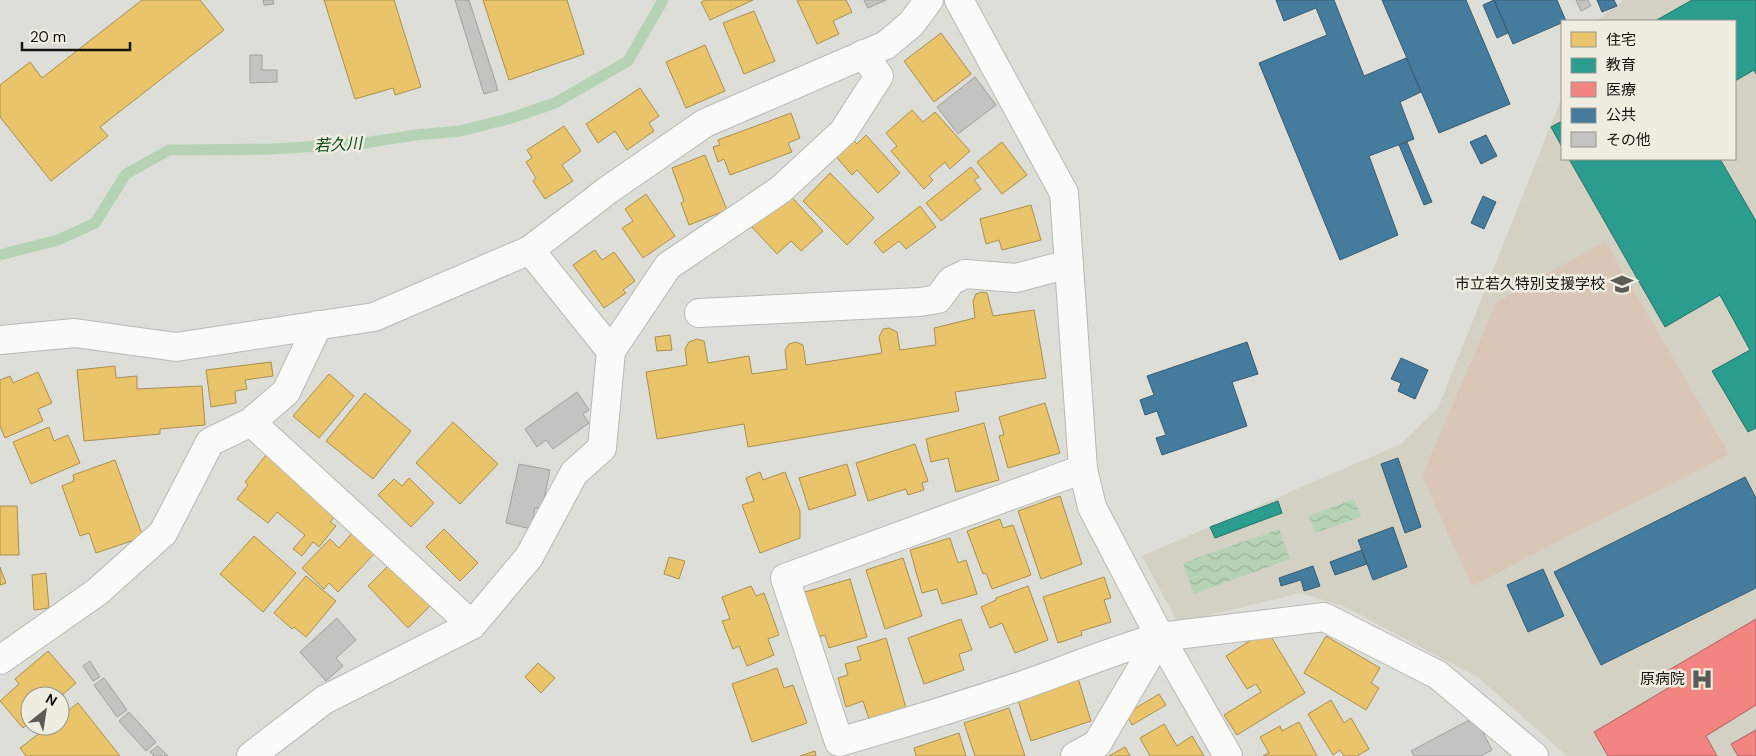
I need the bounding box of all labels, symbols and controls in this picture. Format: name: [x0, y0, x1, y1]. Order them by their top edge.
scale bar: [22, 20, 130, 52]
legend: [1561, 20, 1736, 160]
text: 20 m: [30, 27, 66, 47]
text: 住宅: [1606, 30, 1636, 50]
text: 教育: [1606, 55, 1636, 75]
text: 医療: [1606, 80, 1636, 100]
text: 公共: [1606, 105, 1636, 125]
text: その他: [1606, 130, 1651, 150]
water label: 若久川: [314, 133, 365, 156]
school or university icon: 市立若久特別支援学校: [1609, 271, 1635, 297]
place label: 市立若久特別支援学校: [1455, 274, 1605, 294]
hospital icon: 原病院: [1689, 666, 1715, 692]
place label: 原病院: [1640, 669, 1685, 689]
north arrow: [20, 686, 70, 736]
text: N: [43, 689, 60, 710]

